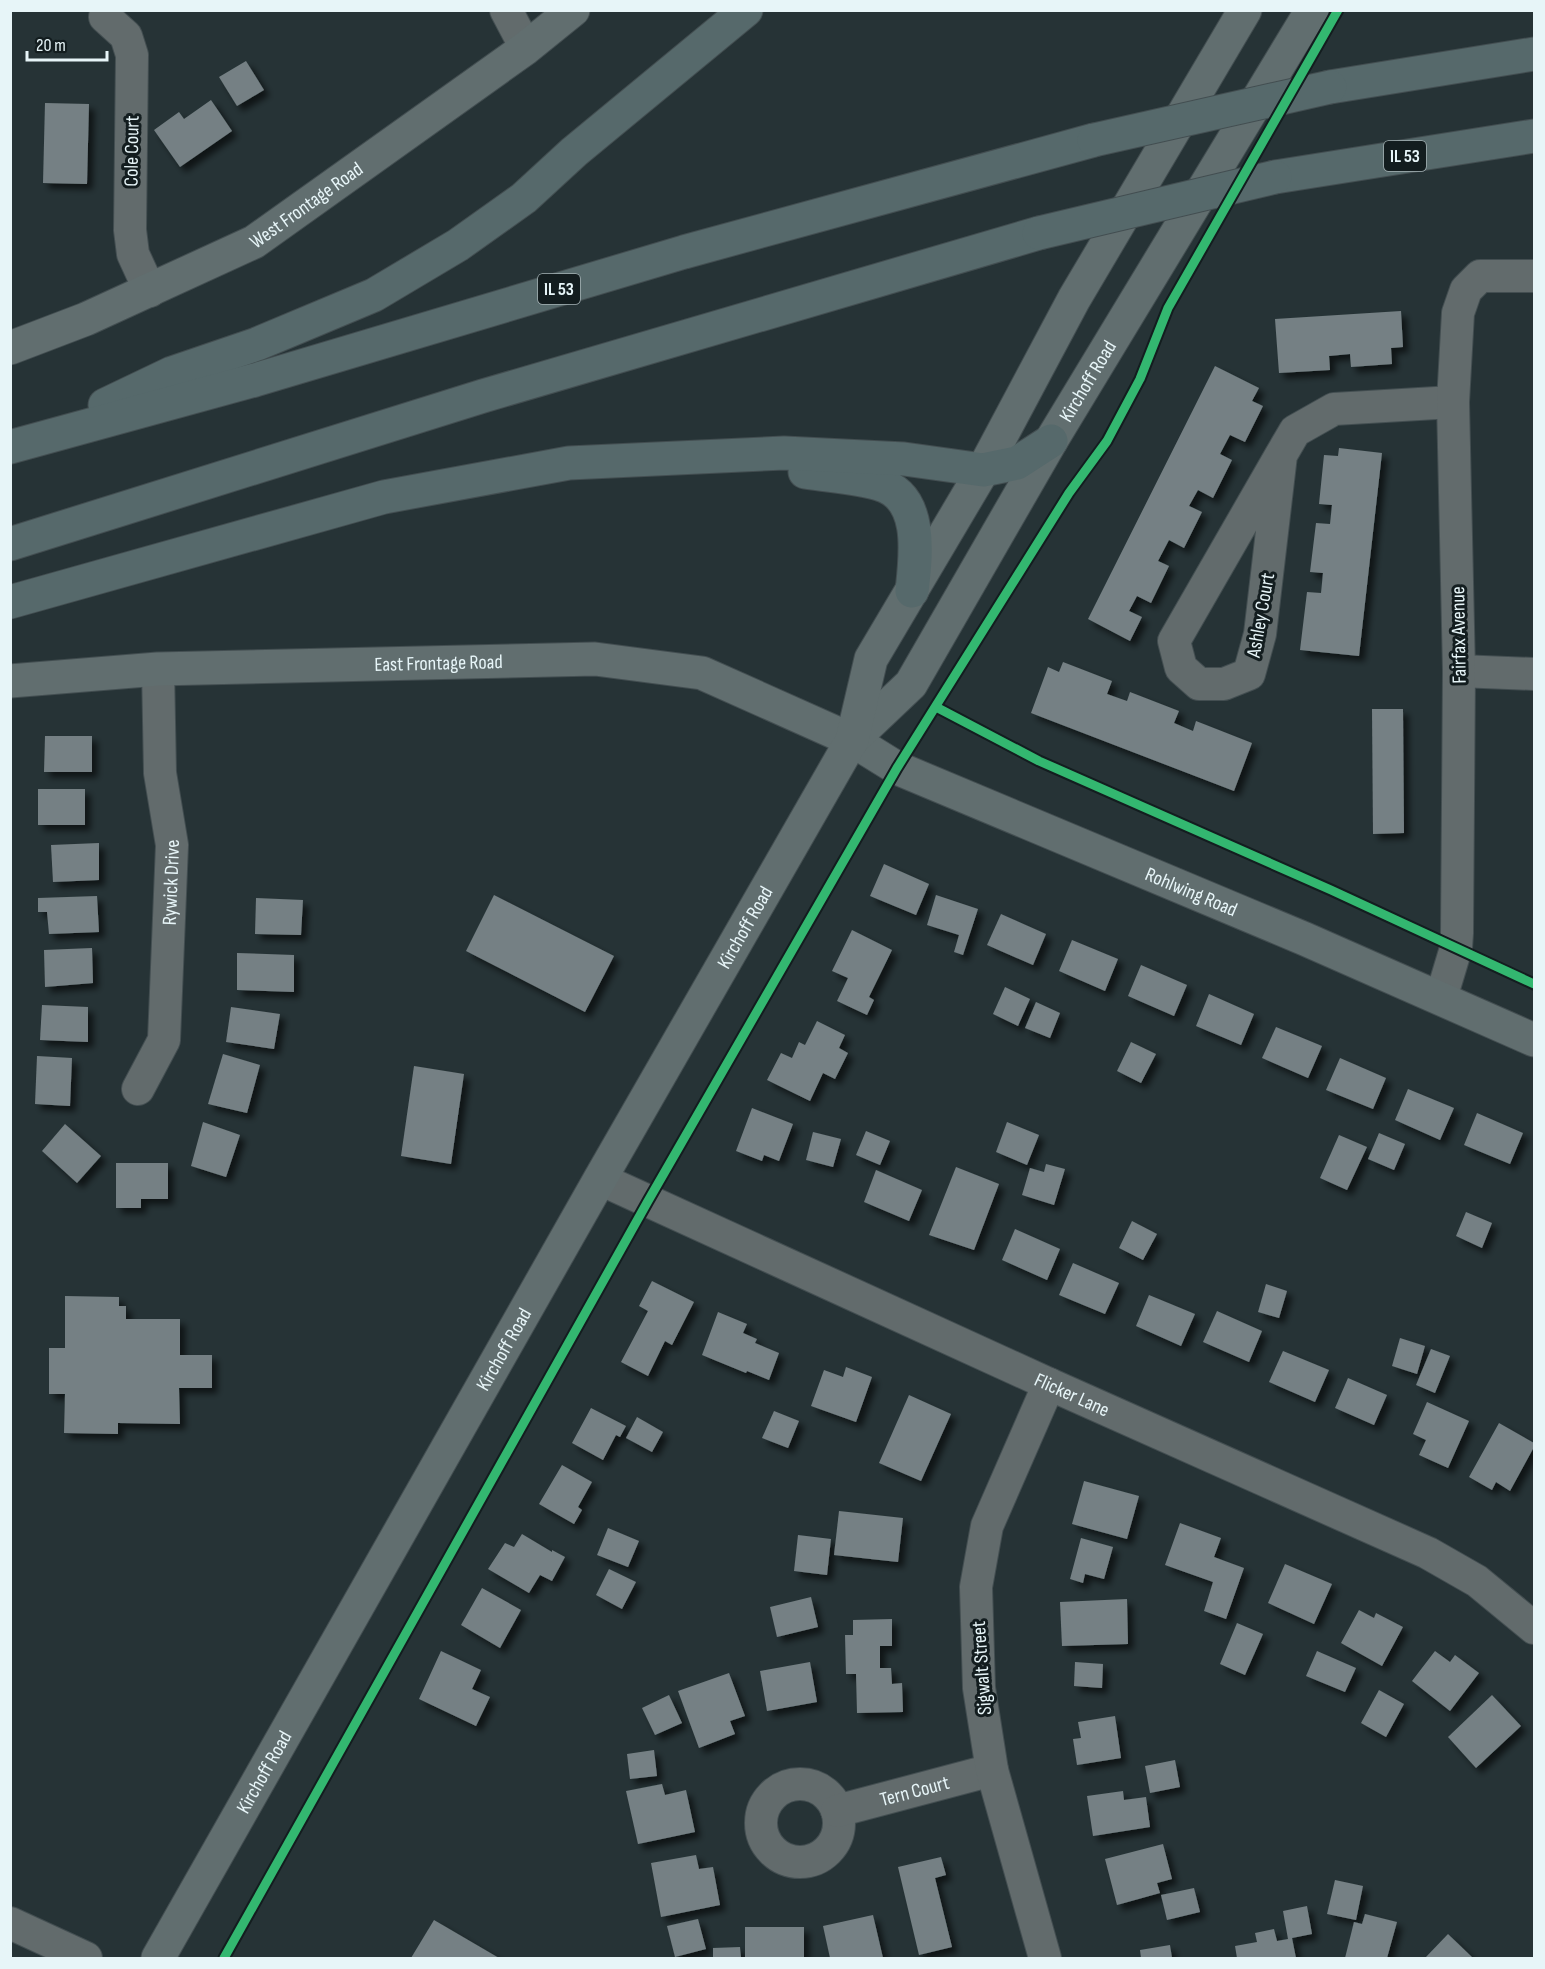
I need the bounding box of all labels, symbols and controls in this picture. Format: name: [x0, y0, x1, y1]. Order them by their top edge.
scale bar: [27, 24, 106, 62]
text: 20 m: [36, 35, 66, 56]
street label: Cole Court: [119, 115, 145, 187]
road number: IL 53: [1384, 141, 1426, 171]
street label: West Frontage Road: [245, 157, 368, 254]
road number: IL 53: [538, 274, 580, 304]
street label: Kirchoff Road: [1054, 336, 1122, 427]
street label: Ashley Court: [1242, 571, 1280, 660]
street label: Fairfax Avenue: [1446, 586, 1472, 684]
street label: East Frontage Road: [374, 650, 503, 677]
street label: Rywick Drive: [158, 838, 185, 926]
street label: Rohlwing Road: [1141, 862, 1241, 922]
street label: Kirchoff Road: [712, 882, 778, 973]
street label: Kirchoff Road: [471, 1304, 537, 1395]
street label: Flicker Lane: [1031, 1368, 1113, 1422]
street label: Sigwalt Street: [967, 1620, 997, 1716]
street label: Kirchoff Road: [232, 1727, 297, 1818]
street label: Tern Court: [877, 1771, 952, 1812]

